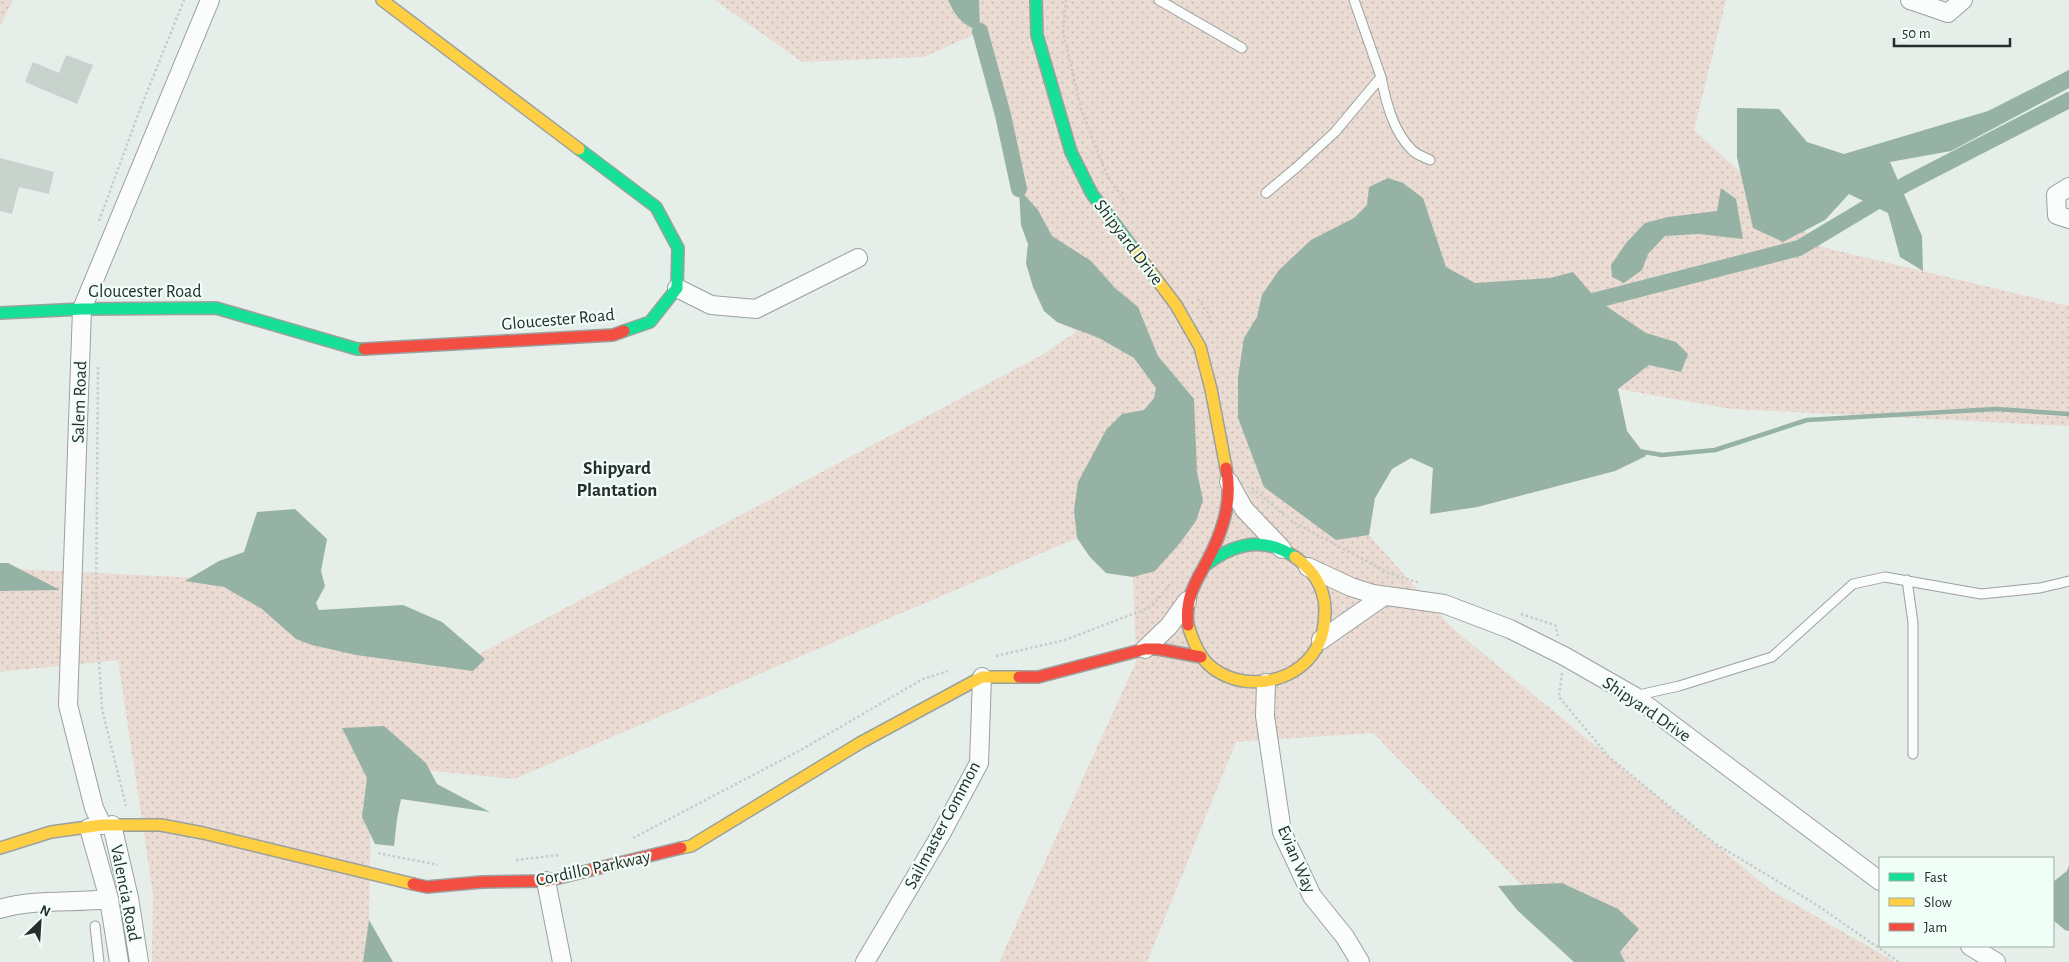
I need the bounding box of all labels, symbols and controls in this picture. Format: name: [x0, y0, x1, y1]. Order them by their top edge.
scale bar: [1894, 15, 2010, 47]
text: 50 m: [1902, 26, 1931, 41]
street label: Shipyard Drive: [1090, 196, 1166, 289]
street label: Gloucester Road: [88, 283, 202, 301]
street label: Gloucester Road: [501, 306, 615, 334]
street label: Salem Road: [70, 361, 90, 444]
district label: Shipyard Plantation: [577, 459, 657, 500]
street label: Shipyard Drive: [1599, 674, 1694, 746]
street label: Sailmaster Common: [902, 759, 984, 892]
street label: Evian Way: [1274, 823, 1318, 896]
street label: Valencia Road: [107, 843, 143, 943]
street label: Cordillo Parkway: [534, 848, 652, 890]
legend: [1879, 857, 2054, 947]
text: Fast: [1924, 870, 1948, 885]
text: Slow: [1924, 895, 1952, 910]
north arrow: [15, 897, 65, 947]
text: N: [38, 903, 52, 920]
text: Jam: [1924, 920, 1947, 935]

